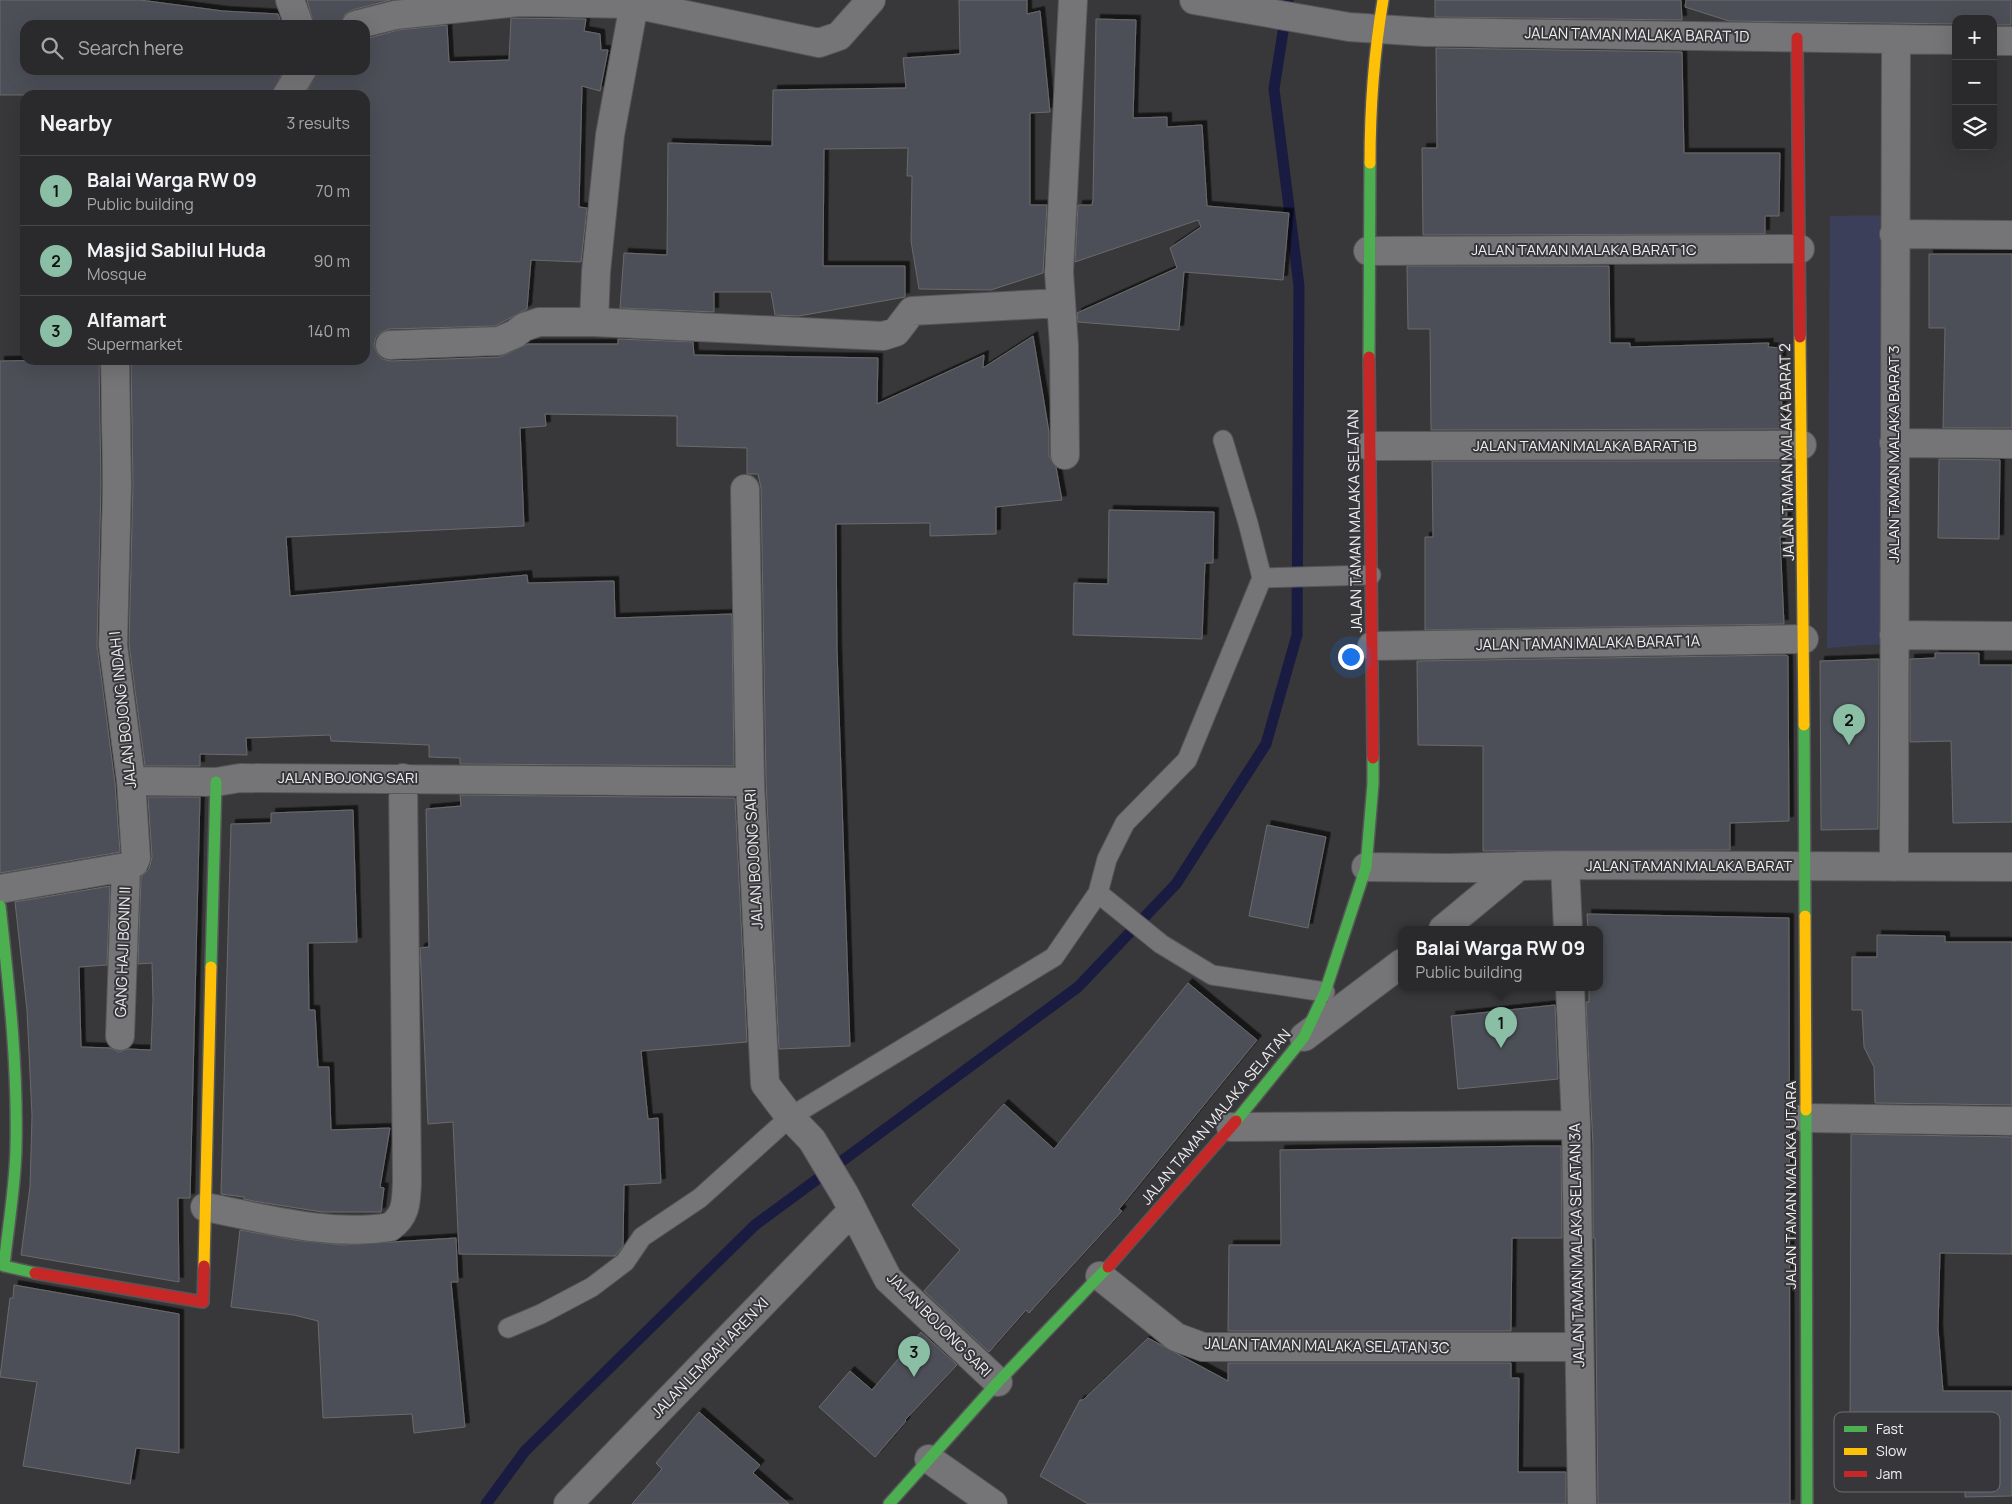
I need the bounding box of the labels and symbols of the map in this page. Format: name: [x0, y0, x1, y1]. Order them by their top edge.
street label: JALAN TAMAN MALAKA BARAT 1D: [1524, 22, 1750, 47]
street label: JALAN TAMAN MALAKA BARAT 1C: [1471, 239, 1697, 260]
street label: JALAN TAMAN MALAKA BARAT 2: [1774, 343, 1799, 561]
street label: JALAN TAMAN MALAKA BARAT 3: [1883, 345, 1904, 563]
street label: JALAN TAMAN MALAKA SELATAN: [1342, 409, 1367, 633]
street label: JALAN TAMAN MALAKA BARAT 1B: [1473, 435, 1697, 456]
street label: JALAN BOJONG INDAH I: [104, 630, 141, 790]
street label: JALAN TAMAN MALAKA BARAT 1A: [1476, 630, 1701, 655]
your location: [1338, 644, 1364, 670]
pin: 2: [1833, 704, 1865, 745]
street label: JALAN BOJONG SARI: [278, 767, 418, 788]
street label: JALAN BOJONG SARI: [739, 789, 768, 929]
street label: JALAN TAMAN MALAKA BARAT: [1586, 855, 1792, 876]
street label: GANG HAJI BONIN II: [110, 886, 135, 1018]
pin: 1: [1485, 1007, 1517, 1048]
street label: JALAN TAMAN MALAKA SELATAN: [1136, 1024, 1295, 1209]
street label: JALAN TAMAN MALAKA UTARA: [1780, 1080, 1801, 1289]
street label: JALAN TAMAN MALAKA SELATAN 3A: [1564, 1122, 1589, 1367]
street label: JALAN BOJONG SARI: [882, 1268, 996, 1382]
street label: JALAN LEMBAH AREN XI: [646, 1293, 773, 1423]
street label: JALAN TAMAN MALAKA SELATAN 3C: [1204, 1333, 1450, 1358]
pin: 3: [898, 1336, 930, 1377]
legend: [1834, 1412, 2000, 1492]
text: Fast: [1876, 1419, 1904, 1438]
text: Slow: [1876, 1441, 1907, 1460]
text: Jam: [1876, 1464, 1902, 1483]

